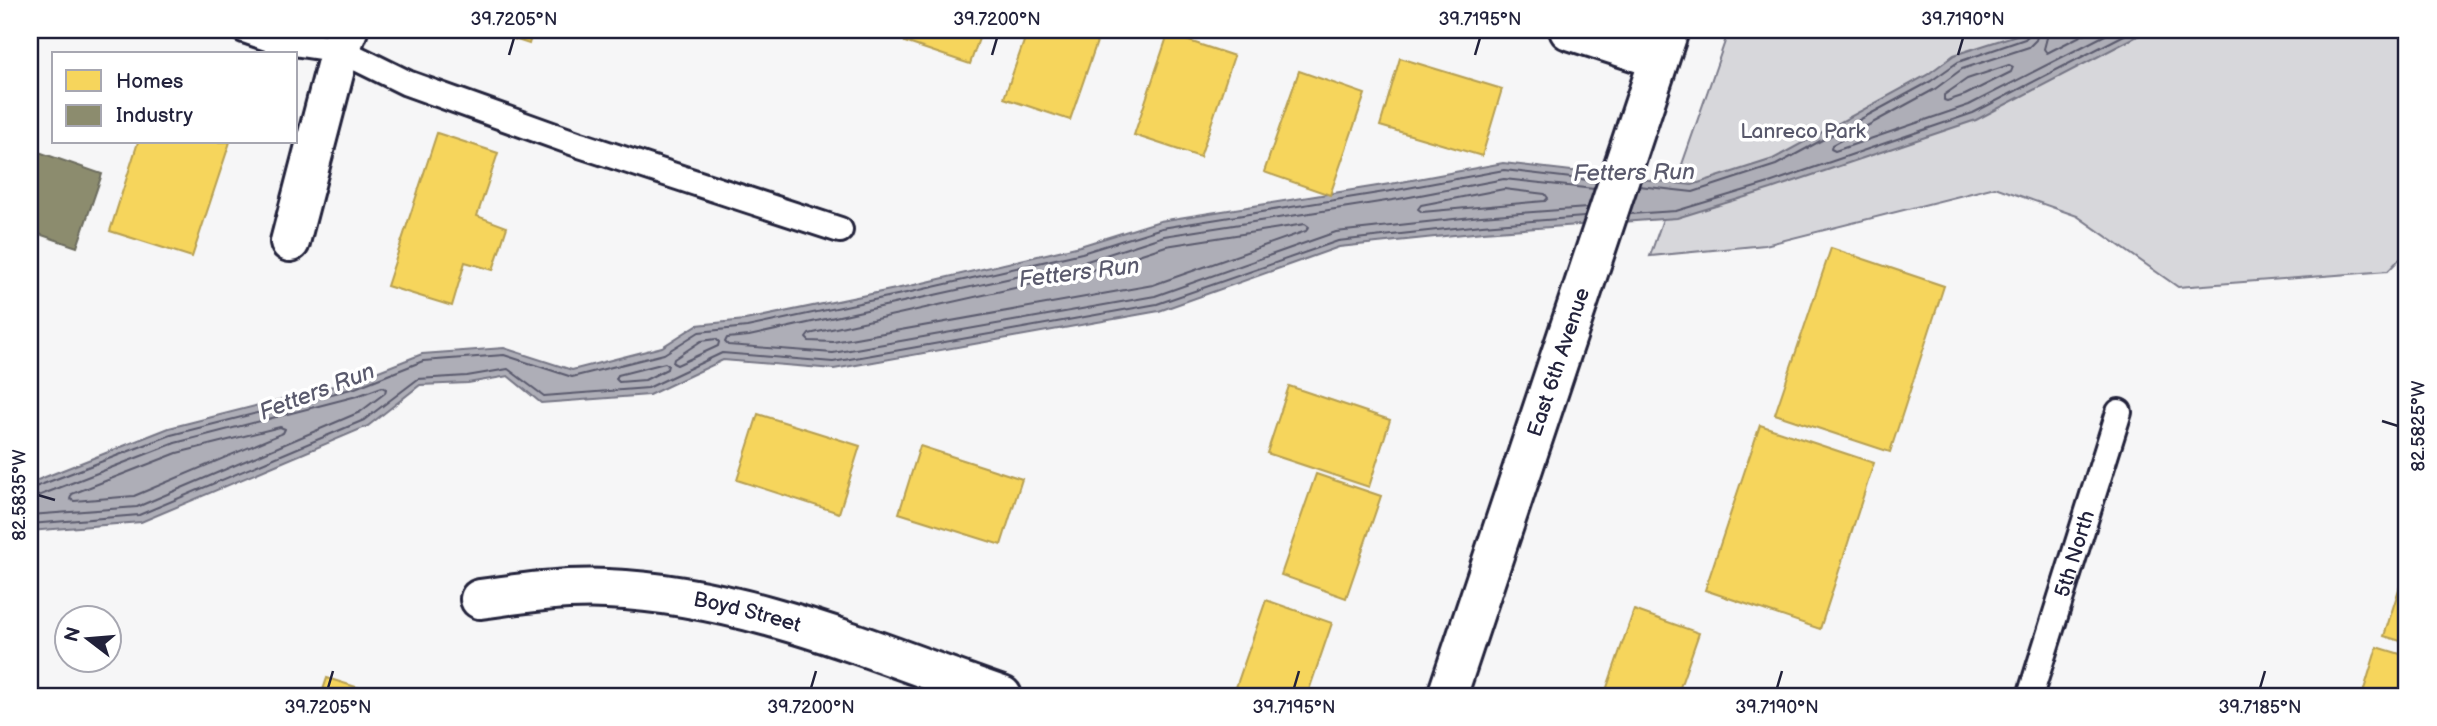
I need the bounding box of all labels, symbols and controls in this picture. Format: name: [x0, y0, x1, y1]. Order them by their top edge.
text: 39.7205°N: [471, 9, 557, 30]
text: 39.7200°N: [953, 9, 1041, 30]
text: 39.7195°N: [1438, 9, 1522, 30]
text: 39.7190°N: [1921, 9, 2005, 30]
legend: [52, 52, 298, 144]
text: Homes: [116, 69, 184, 94]
text: Industry: [116, 103, 194, 128]
park label: Lanreco Park: [1740, 119, 1867, 144]
water label: Fetters Run: [1573, 158, 1695, 188]
water label: Fetters Run: [1017, 252, 1141, 294]
street label: East 6th Avenue: [1522, 284, 1595, 440]
water label: Fetters Run: [255, 357, 379, 427]
text: 82.5825°W: [2408, 380, 2429, 471]
text: 82.5835°W: [9, 449, 30, 541]
street label: 5th North: [2049, 507, 2100, 600]
street label: Boyd Street: [691, 586, 805, 638]
north arrow: [52, 604, 122, 674]
text: N: [60, 625, 86, 645]
text: 39.7205°N: [285, 697, 371, 718]
text: 39.7200°N: [767, 697, 855, 718]
text: 39.7195°N: [1252, 697, 1336, 718]
text: 39.7190°N: [1735, 697, 1819, 718]
text: 39.7185°N: [2218, 697, 2302, 718]

